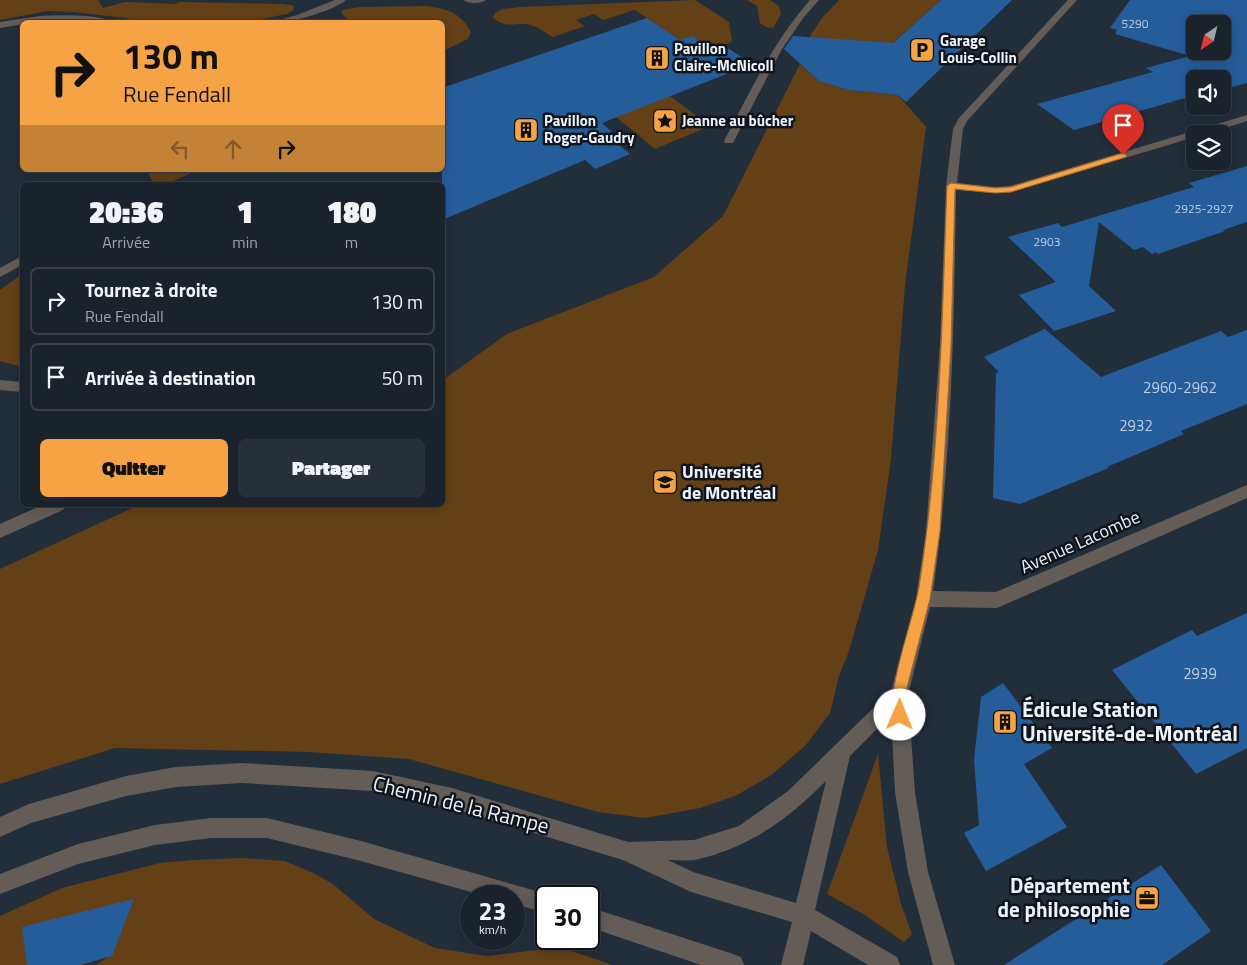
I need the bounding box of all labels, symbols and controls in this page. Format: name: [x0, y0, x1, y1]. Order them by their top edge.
house number: 5290: [1122, 14, 1149, 33]
north arrow: [1186, 15, 1231, 60]
map controls: [1186, 15, 1231, 170]
text: 130 m: [123, 29, 219, 83]
place label: Garage Louis-Collin: [940, 29, 1017, 69]
place label: Pavillon Claire-McNicoll: [674, 37, 774, 77]
parking icon: Garage Louis-Collin: [909, 37, 935, 63]
icon: right: [40, 40, 105, 105]
building icon: Pavillon Claire-McNicoll: [644, 45, 670, 71]
button: sound: [1186, 70, 1231, 115]
text: Rue Fendall: [123, 77, 231, 111]
pin: [1102, 104, 1144, 155]
place icon: Jeanne au bûcher: [652, 108, 678, 134]
place label: Pavillon Roger-Gaudry: [544, 109, 635, 149]
place label: Jeanne au bûcher: [682, 109, 794, 132]
icon: arrive: [1109, 111, 1137, 139]
building icon: Pavillon Roger-Gaudry: [513, 117, 539, 143]
button: layers: [1186, 125, 1231, 170]
icon: left: [166, 135, 194, 163]
icon: ahead: [219, 135, 247, 163]
icon: right: [272, 135, 300, 163]
text: 20:36: [89, 189, 163, 235]
text: 1: [237, 189, 253, 235]
text: 180: [327, 189, 376, 235]
house number: 2925-2927: [1174, 199, 1234, 218]
text: Arrivée: [102, 230, 150, 254]
text: min: [232, 230, 258, 254]
text: m: [345, 230, 358, 254]
house number: 2903: [1034, 232, 1060, 251]
text: Tournez à droite: [85, 275, 217, 304]
icon: right: [42, 287, 70, 315]
text: 130 m: [371, 287, 423, 316]
text: Rue Fendall: [85, 304, 164, 328]
icon: arrive: [42, 363, 70, 391]
text: Arrivée à destination: [85, 363, 256, 392]
text: 50 m: [382, 363, 423, 392]
house number: 2960-2962: [1143, 376, 1217, 399]
house number: 2932: [1119, 414, 1153, 437]
button: Quitter: [40, 439, 228, 497]
button: Partager: [238, 439, 425, 497]
place label: Université de Montréal: [682, 458, 776, 506]
school or university icon: Université de Montréal: [652, 469, 678, 495]
street label: Avenue Lacombe: [1015, 503, 1144, 580]
house number: 2939: [1183, 662, 1217, 685]
position arrow: [873, 688, 925, 740]
place label: Édicule Station Université-de-Montréal: [1022, 693, 1238, 749]
building icon: Édicule Station Université-de-Montréal: [992, 709, 1018, 735]
street label: Chemin de la Rampe: [370, 767, 553, 841]
place label: Département de philosophie: [998, 869, 1130, 925]
speed limit sign: 30: [535, 885, 600, 950]
office icon: Département de philosophie: [1134, 885, 1160, 911]
text: 23: [478, 892, 507, 930]
text: km/h: [479, 920, 506, 939]

